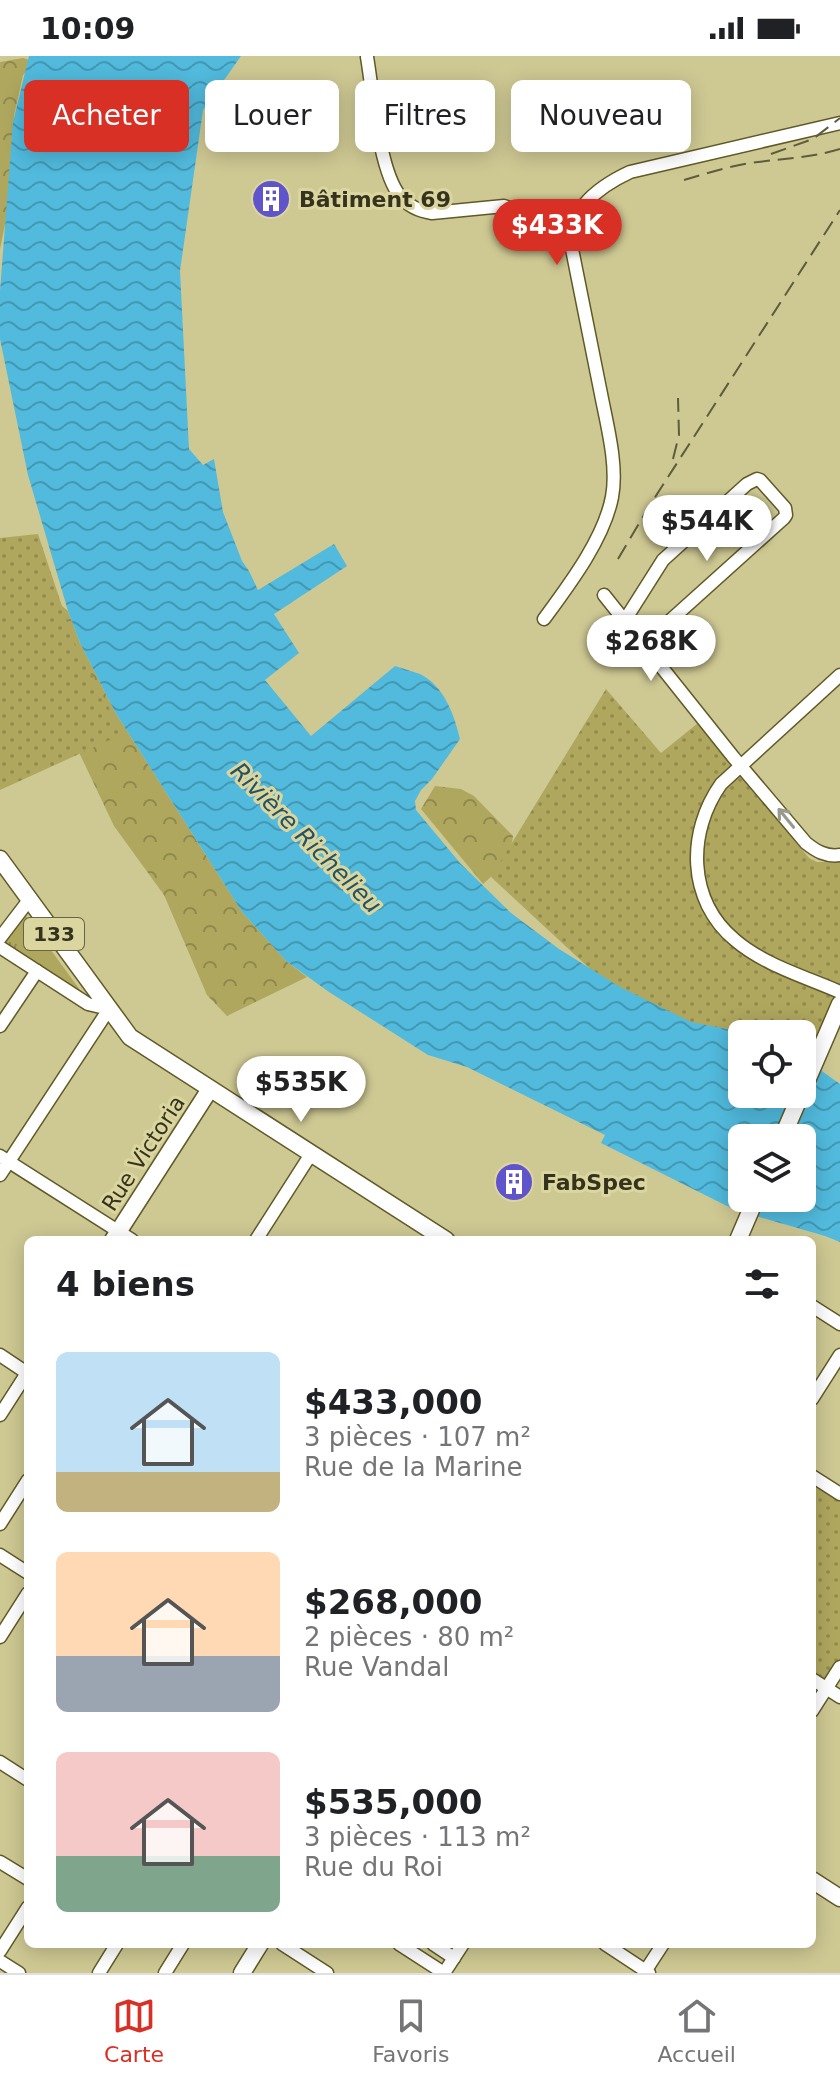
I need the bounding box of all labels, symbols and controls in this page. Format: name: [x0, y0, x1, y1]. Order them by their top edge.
text: 10:09: [40, 11, 136, 46]
chip: Acheter: [24, 80, 189, 152]
chip: Louer: [205, 80, 339, 152]
chip: Filtres: [355, 80, 495, 152]
chip: Nouveau: [511, 80, 691, 152]
building icon: Bâtiment 69: [250, 178, 292, 220]
place label: Bâtiment 69: [299, 187, 451, 212]
pin: $433K: [501, 199, 613, 267]
text: $433K: [511, 210, 603, 240]
pin: $544K: [651, 495, 763, 563]
text: $544K: [661, 506, 753, 536]
pin: $268K: [595, 615, 707, 683]
text: $268K: [605, 626, 697, 656]
water label: Rivière Richelieu: [225, 757, 387, 919]
one-way arrow: [777, 809, 795, 829]
road number: 133: [24, 918, 84, 950]
map controls: [728, 1020, 816, 1212]
button: locate: [728, 1020, 816, 1108]
pin: $535K: [245, 1056, 357, 1124]
text: $535K: [255, 1067, 347, 1097]
street label: Rue Victoria: [97, 1091, 190, 1216]
button: layers: [728, 1124, 816, 1212]
building icon: FabSpec: [493, 1161, 535, 1203]
place label: FabSpec: [542, 1170, 646, 1195]
icon: filters: [740, 1262, 784, 1306]
text: 4 biens: [56, 1264, 195, 1304]
text: $433,000: [304, 1382, 483, 1422]
icon: home: [120, 1384, 216, 1480]
text: 3 pièces · 107 m²: [304, 1422, 531, 1452]
text: Rue de la Marine: [304, 1452, 523, 1482]
text: $268,000: [304, 1582, 483, 1622]
icon: home: [120, 1584, 216, 1680]
text: 2 pièces · 80 m²: [304, 1622, 514, 1652]
text: Rue Vandal: [304, 1652, 449, 1682]
text: $535,000: [304, 1782, 483, 1822]
icon: home: [120, 1784, 216, 1880]
text: 3 pièces · 113 m²: [304, 1822, 531, 1852]
text: Rue du Roi: [304, 1852, 443, 1882]
tab: Carte: [104, 1994, 164, 2067]
tab: Favoris: [372, 1994, 449, 2067]
tab: Accueil: [657, 1994, 736, 2067]

